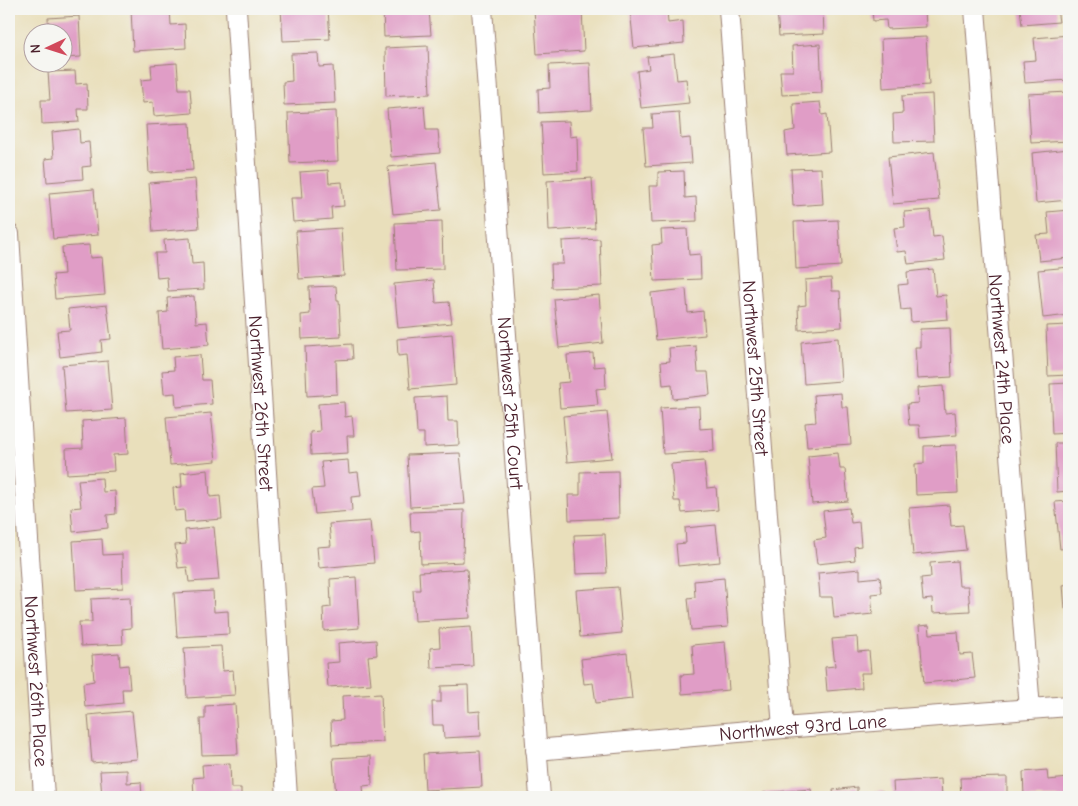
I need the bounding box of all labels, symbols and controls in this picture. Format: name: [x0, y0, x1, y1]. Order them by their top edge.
north arrow: [22, 22, 72, 72]
text: N: [27, 44, 44, 54]
street label: Northwest 24th Place: [984, 273, 1019, 445]
street label: Northwest 25th Street: [737, 280, 773, 457]
street label: Northwest 26th Street: [244, 315, 277, 492]
street label: Northwest 25th Court: [493, 316, 527, 490]
street label: Northwest 26th Place: [19, 595, 52, 768]
street label: Northwest 93rd Lane: [718, 710, 888, 746]

